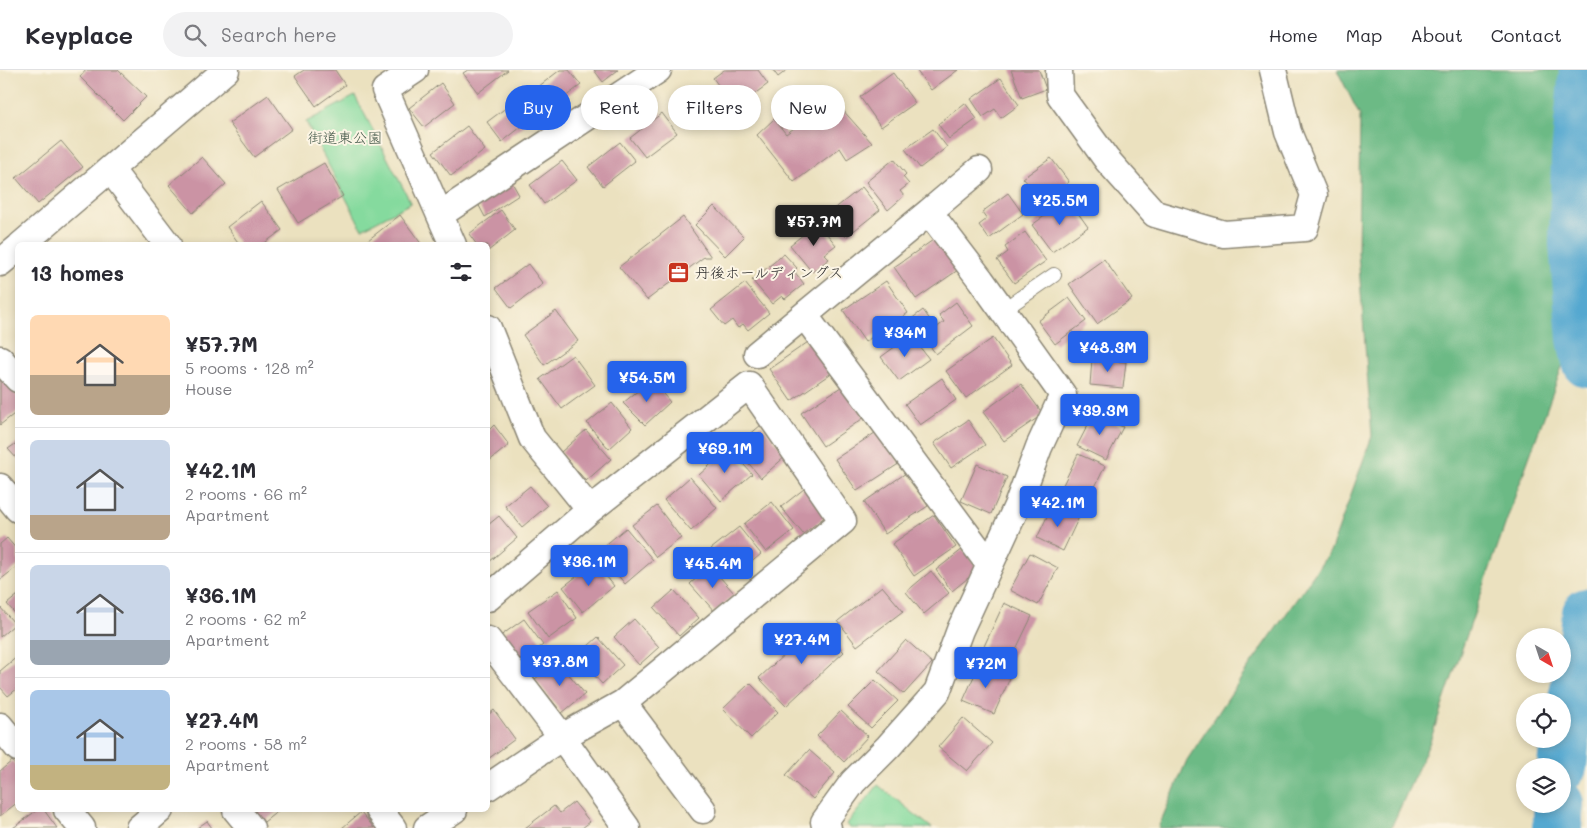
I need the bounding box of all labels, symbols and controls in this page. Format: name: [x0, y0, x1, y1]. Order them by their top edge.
search box: [163, 12, 513, 57]
text: Keyplace: [25, 19, 133, 50]
icon: search: [181, 21, 209, 49]
text: Search here: [221, 22, 337, 47]
text: Home: [1269, 23, 1318, 47]
text: Map: [1346, 23, 1382, 47]
text: About: [1410, 23, 1463, 47]
text: Contact: [1491, 23, 1562, 47]
chip: Buy: [505, 85, 571, 130]
chip: Rent: [581, 85, 658, 130]
chip: Filters: [668, 85, 761, 130]
chip: New: [771, 85, 845, 130]
park label: 街道東公園: [307, 127, 383, 147]
pin: ¥25.5M: [1019, 184, 1101, 226]
text: ¥25.5M: [1032, 189, 1088, 210]
pin: ¥57.7M: [773, 204, 855, 247]
text: ¥57.7M: [786, 210, 842, 231]
icon: filters: [447, 258, 475, 286]
text: 13 homes: [30, 259, 124, 286]
office icon: 丹後ホールディングス: [667, 260, 691, 284]
place label: 丹後ホールディングス: [695, 262, 843, 282]
pin: ¥34M: [875, 316, 935, 358]
text: ¥34M: [883, 321, 927, 342]
text: ¥57.7M: [185, 330, 258, 357]
pin: ¥48.3M: [1067, 330, 1149, 373]
icon: home: [70, 335, 130, 395]
text: ¥48.3M: [1079, 336, 1137, 357]
text: 5 rooms · 128 m²: [185, 357, 314, 378]
pin: ¥54.5M: [606, 360, 688, 403]
text: ¥54.5M: [618, 366, 676, 387]
text: House: [185, 378, 232, 399]
pin: ¥39.3M: [1059, 394, 1141, 436]
text: ¥39.3M: [1071, 399, 1129, 420]
pin: ¥69.1M: [684, 432, 766, 474]
text: ¥69.1M: [698, 437, 752, 458]
text: ¥42.1M: [185, 456, 257, 483]
icon: home: [70, 460, 130, 520]
text: 2 rooms · 66 m²: [185, 483, 307, 504]
pin: ¥42.1M: [1017, 486, 1099, 528]
text: ¥42.1M: [1031, 491, 1085, 512]
text: Apartment: [185, 504, 270, 525]
pin: ¥36.1M: [548, 544, 630, 587]
pin: ¥45.4M: [672, 546, 754, 589]
text: ¥36.1M: [562, 550, 616, 571]
text: ¥45.4M: [684, 552, 742, 573]
text: ¥36.1M: [185, 581, 257, 608]
icon: home: [70, 585, 130, 645]
text: 2 rooms · 62 m²: [185, 608, 306, 629]
pin: ¥27.4M: [761, 622, 843, 665]
text: ¥27.4M: [774, 628, 830, 649]
north arrow: [1516, 628, 1571, 682]
map controls: [1516, 628, 1571, 813]
text: Apartment: [185, 629, 270, 650]
pin: ¥37.8M: [519, 644, 601, 687]
pin: ¥72M: [956, 646, 1016, 689]
text: ¥37.8M: [532, 650, 588, 671]
text: ¥72M: [965, 652, 1007, 673]
button: locate: [1516, 693, 1571, 748]
text: ¥27.4M: [185, 706, 259, 733]
icon: home: [70, 710, 130, 770]
text: 2 rooms · 58 m²: [185, 733, 307, 754]
text: Apartment: [185, 754, 270, 775]
button: layers: [1516, 758, 1571, 813]

